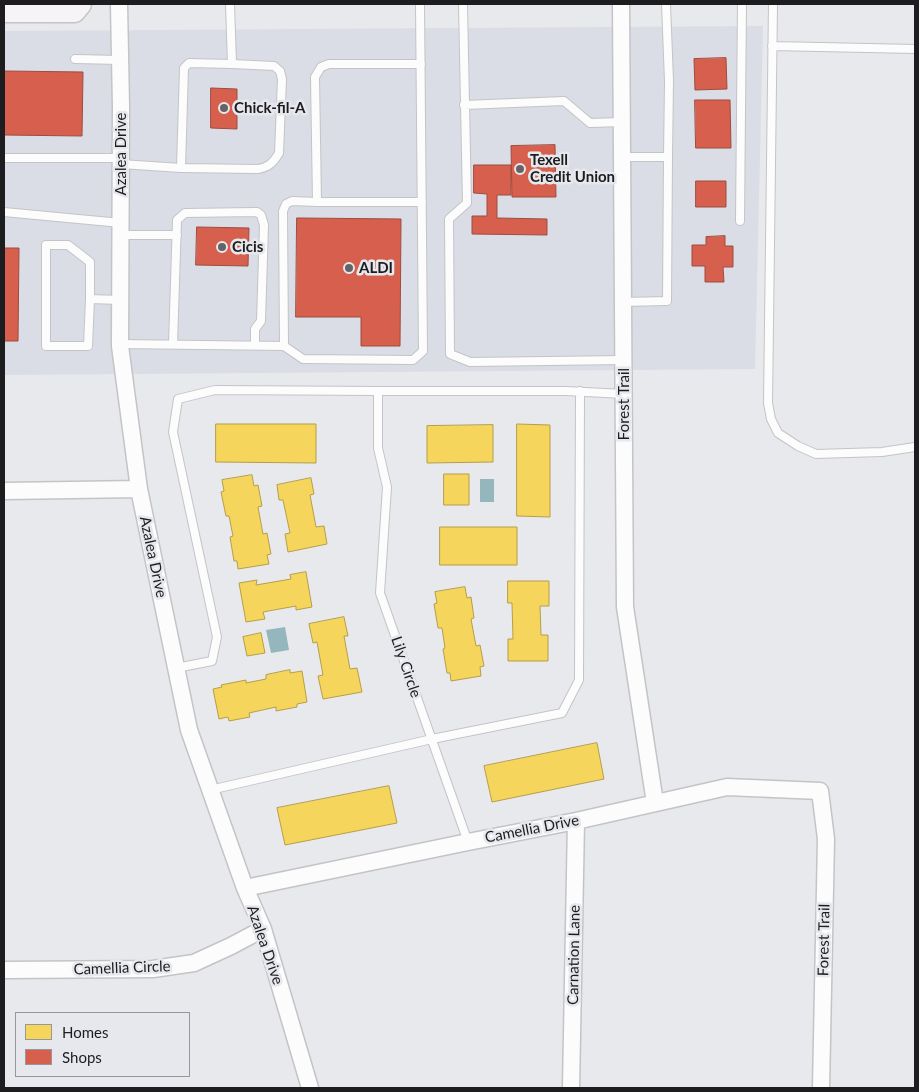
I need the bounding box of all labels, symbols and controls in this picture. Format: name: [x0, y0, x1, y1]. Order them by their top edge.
place label: Chick-fil-A: [234, 99, 305, 117]
marker: Chick-fil-A: [218, 102, 230, 114]
street label: Azalea Drive: [112, 113, 130, 195]
place label: Texell Credit Union: [530, 151, 615, 186]
marker: Texell Credit Union: [514, 163, 526, 175]
place label: Cicis: [232, 238, 263, 256]
marker: Cicis: [216, 241, 228, 253]
place label: ALDI: [359, 259, 393, 277]
marker: ALDI: [343, 262, 355, 274]
street label: Forest Trail: [615, 368, 633, 440]
street label: Azalea Drive: [136, 515, 170, 599]
street label: Lily Circle: [387, 634, 425, 700]
street label: Camellia Drive: [483, 811, 581, 847]
street label: Azalea Drive: [243, 903, 287, 987]
street label: Forest Trail: [814, 904, 834, 976]
street label: Carnation Lane: [564, 905, 584, 1005]
street label: Camellia Circle: [73, 957, 171, 979]
legend: [15, 1012, 190, 1077]
text: Homes: [62, 1023, 108, 1041]
text: Shops: [62, 1048, 102, 1066]

